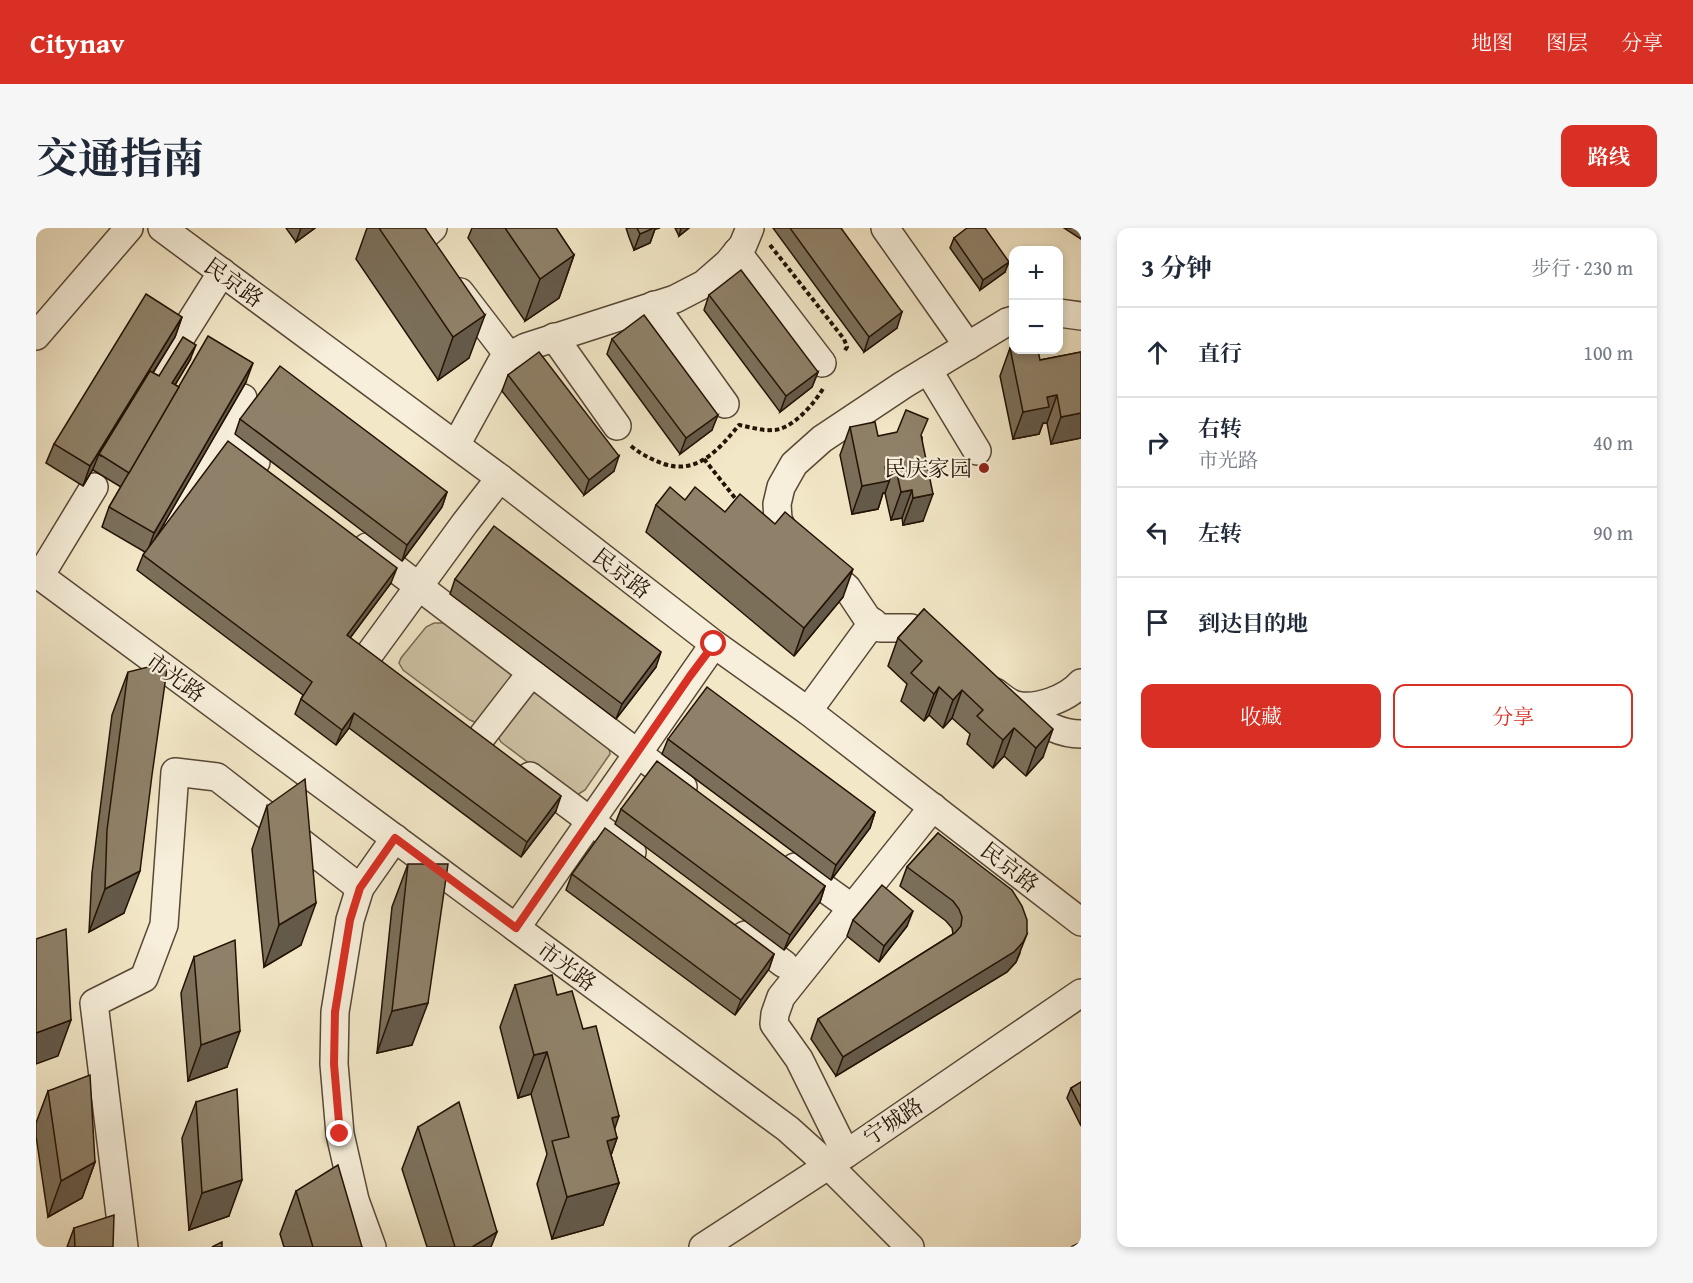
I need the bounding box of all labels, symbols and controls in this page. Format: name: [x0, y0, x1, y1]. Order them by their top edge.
text: Citynav: [30, 22, 124, 63]
text: 地图: [1471, 27, 1513, 58]
text: 图层: [1546, 27, 1588, 58]
text: 分享: [1621, 27, 1663, 58]
button: 路线: [1561, 125, 1657, 187]
text: 交通指南: [36, 127, 204, 188]
map controls: [1009, 246, 1063, 354]
button: +: [1009, 246, 1063, 300]
text: 3 分钟: [1141, 248, 1212, 287]
street label: 民京路: [198, 250, 270, 314]
text: 步行 · 230 m: [1531, 253, 1633, 282]
button: −: [1009, 300, 1063, 354]
icon: ahead: [1141, 336, 1174, 369]
text: 直行: [1198, 337, 1242, 369]
text: 100 m: [1583, 338, 1633, 367]
text: 右转: [1198, 412, 1242, 444]
icon: right: [1141, 426, 1174, 459]
text: 40 m: [1593, 428, 1633, 457]
text: 市光路: [1198, 445, 1258, 474]
place label: 民庆家园: [884, 452, 972, 484]
marker: 民庆家园: [977, 461, 991, 475]
icon: left: [1141, 516, 1174, 549]
text: 左转: [1198, 517, 1242, 549]
text: 90 m: [1593, 518, 1633, 547]
street label: 民京路: [586, 540, 658, 606]
icon: arrive: [1141, 606, 1174, 639]
text: 到达目的地: [1198, 607, 1308, 639]
route start: [700, 630, 726, 656]
street label: 市光路: [140, 645, 212, 709]
button: 收藏: [1141, 684, 1381, 748]
button: 分享: [1393, 684, 1633, 748]
street label: 民京路: [974, 834, 1046, 900]
street label: 市光路: [531, 934, 603, 998]
street label: 宁城路: [857, 1089, 929, 1153]
route end: [326, 1120, 352, 1146]

